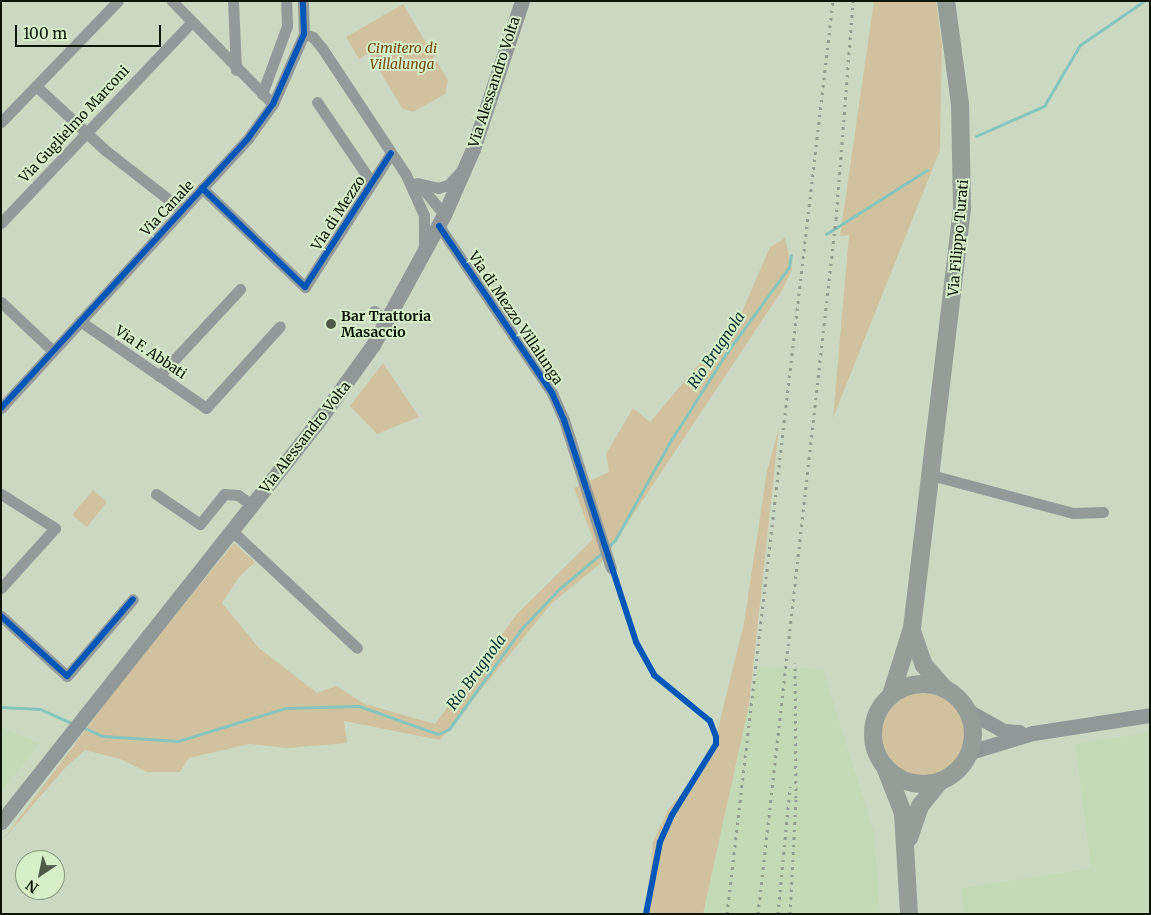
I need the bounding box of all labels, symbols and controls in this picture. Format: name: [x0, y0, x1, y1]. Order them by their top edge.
street label: Via Alessandro Volta: [465, 14, 523, 150]
scale bar: [18, 15, 164, 47]
text: 100 m: [23, 24, 67, 43]
park label: Cimitero di Villalunga: [367, 40, 437, 72]
street label: Via Guglielmo Marconi: [15, 62, 133, 186]
street label: Via di Mezzo: [308, 173, 368, 253]
street label: Via Canale: [137, 177, 197, 239]
street label: Via Filippo Turati: [945, 179, 971, 297]
street label: Via di Mezzo Villalunga: [465, 248, 567, 388]
place label: Bar Trattoria Masaccio: [341, 308, 431, 341]
water label: Rio Brugnola: [684, 308, 748, 392]
marker: Bar Trattoria Masaccio: [325, 318, 337, 330]
street label: Via F. Abbati: [112, 322, 190, 382]
street label: Via Alessandro Volta: [256, 378, 354, 496]
water label: Rio Brugnola: [443, 631, 509, 713]
north arrow: [15, 850, 65, 900]
text: N: [23, 876, 42, 897]

